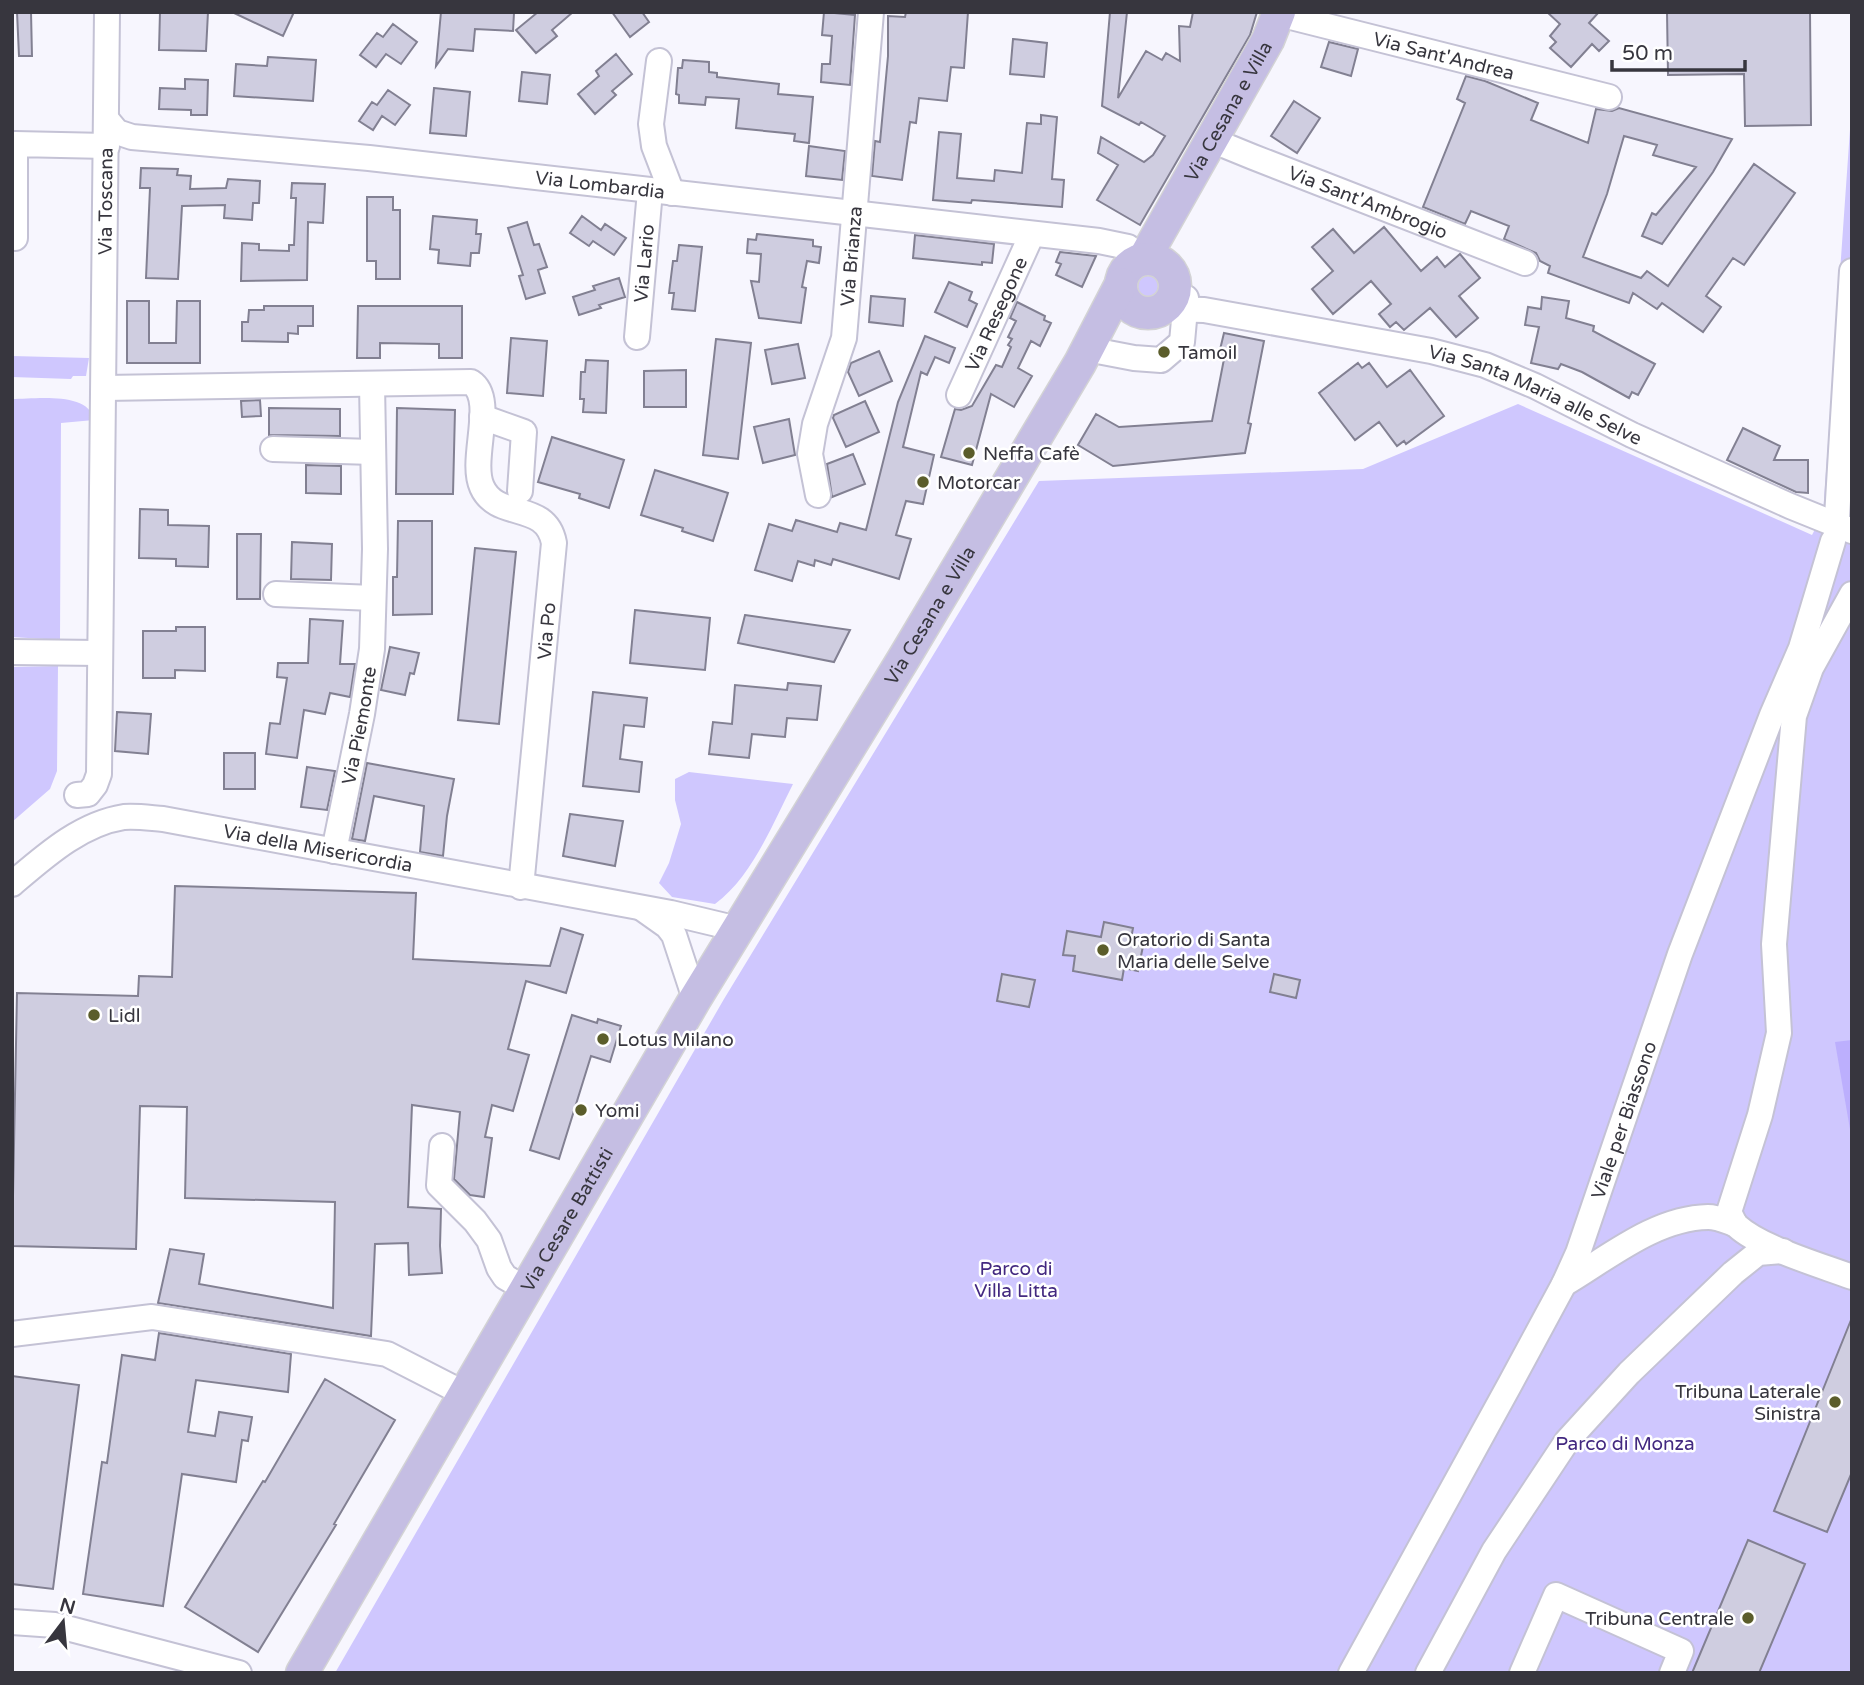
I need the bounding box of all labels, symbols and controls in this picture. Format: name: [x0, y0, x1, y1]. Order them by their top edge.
street label: Via Sant'Andrea: [1371, 28, 1516, 85]
scale bar: [1612, 28, 1745, 72]
street label: Via Cesana e Villa: [1180, 38, 1277, 186]
text: 50 m: [1622, 41, 1673, 66]
street label: Via Toscana: [94, 147, 118, 255]
street label: Via Sant'Ambrogio: [1285, 162, 1451, 244]
street label: Via Lombardia: [534, 167, 666, 204]
street label: Via Brianza: [837, 205, 867, 307]
street label: Via Lario: [630, 223, 659, 303]
street label: Via Resegone: [961, 254, 1032, 375]
street label: Via Santa Maria alle Selve: [1426, 341, 1645, 450]
place label: Tamoil: [1178, 342, 1237, 364]
marker: Tamoil: [1156, 344, 1172, 360]
place label: Neffa Cafè: [983, 443, 1080, 465]
marker: Neffa Cafè: [961, 445, 977, 461]
place label: Motorcar: [937, 472, 1021, 494]
marker: Motorcar: [915, 474, 931, 490]
street label: Via Cesana e Villa: [880, 542, 980, 689]
street label: Via Po: [534, 602, 560, 661]
street label: Via Piemonte: [338, 665, 381, 787]
street label: Via della Misericordia: [221, 820, 414, 877]
place label: Oratorio di Santa Maria delle Selve: [1117, 929, 1270, 973]
marker: Oratorio di Santa Maria delle Selve: [1095, 942, 1111, 958]
place label: Lidl: [108, 1005, 140, 1027]
marker: Lidl: [86, 1007, 102, 1023]
place label: Lotus Milano: [617, 1029, 734, 1051]
marker: Lotus Milano: [595, 1031, 611, 1047]
street label: Viale per Biassono: [1587, 1039, 1661, 1202]
place label: Yomi: [595, 1100, 639, 1122]
marker: Yomi: [573, 1102, 589, 1118]
street label: Via Cesare Battisti: [517, 1144, 618, 1296]
park label: Parco di Villa Litta: [974, 1258, 1058, 1302]
place label: Tribuna Laterale Sinistra: [1675, 1381, 1821, 1425]
marker: Tribuna Laterale Sinistra: [1827, 1394, 1843, 1410]
park label: Parco di Monza: [1555, 1433, 1695, 1455]
north arrow: [28, 1587, 98, 1657]
text: N: [57, 1594, 78, 1619]
place label: Tribuna Centrale: [1585, 1608, 1734, 1630]
marker: Tribuna Centrale: [1740, 1610, 1756, 1626]

